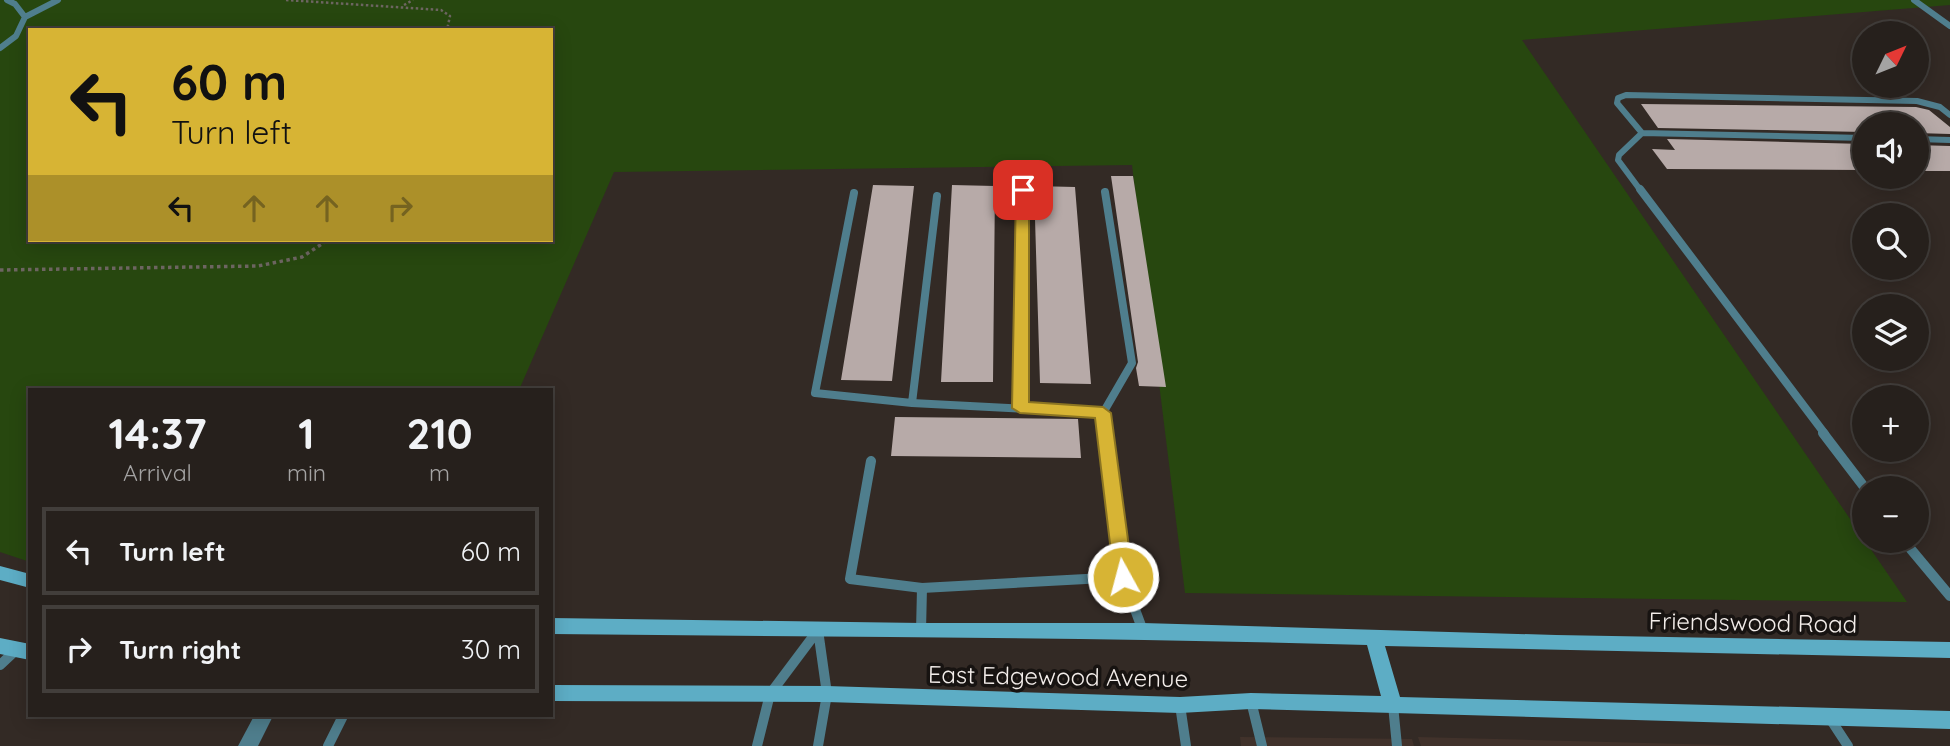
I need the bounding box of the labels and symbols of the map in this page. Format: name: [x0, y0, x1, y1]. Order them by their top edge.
north arrow: [1852, 21, 1928, 98]
pin: [993, 160, 1053, 220]
position arrow: [1086, 540, 1160, 614]
street label: Friendswood Road: [1648, 605, 1858, 639]
street label: East Edgewood Avenue: [928, 659, 1188, 693]

